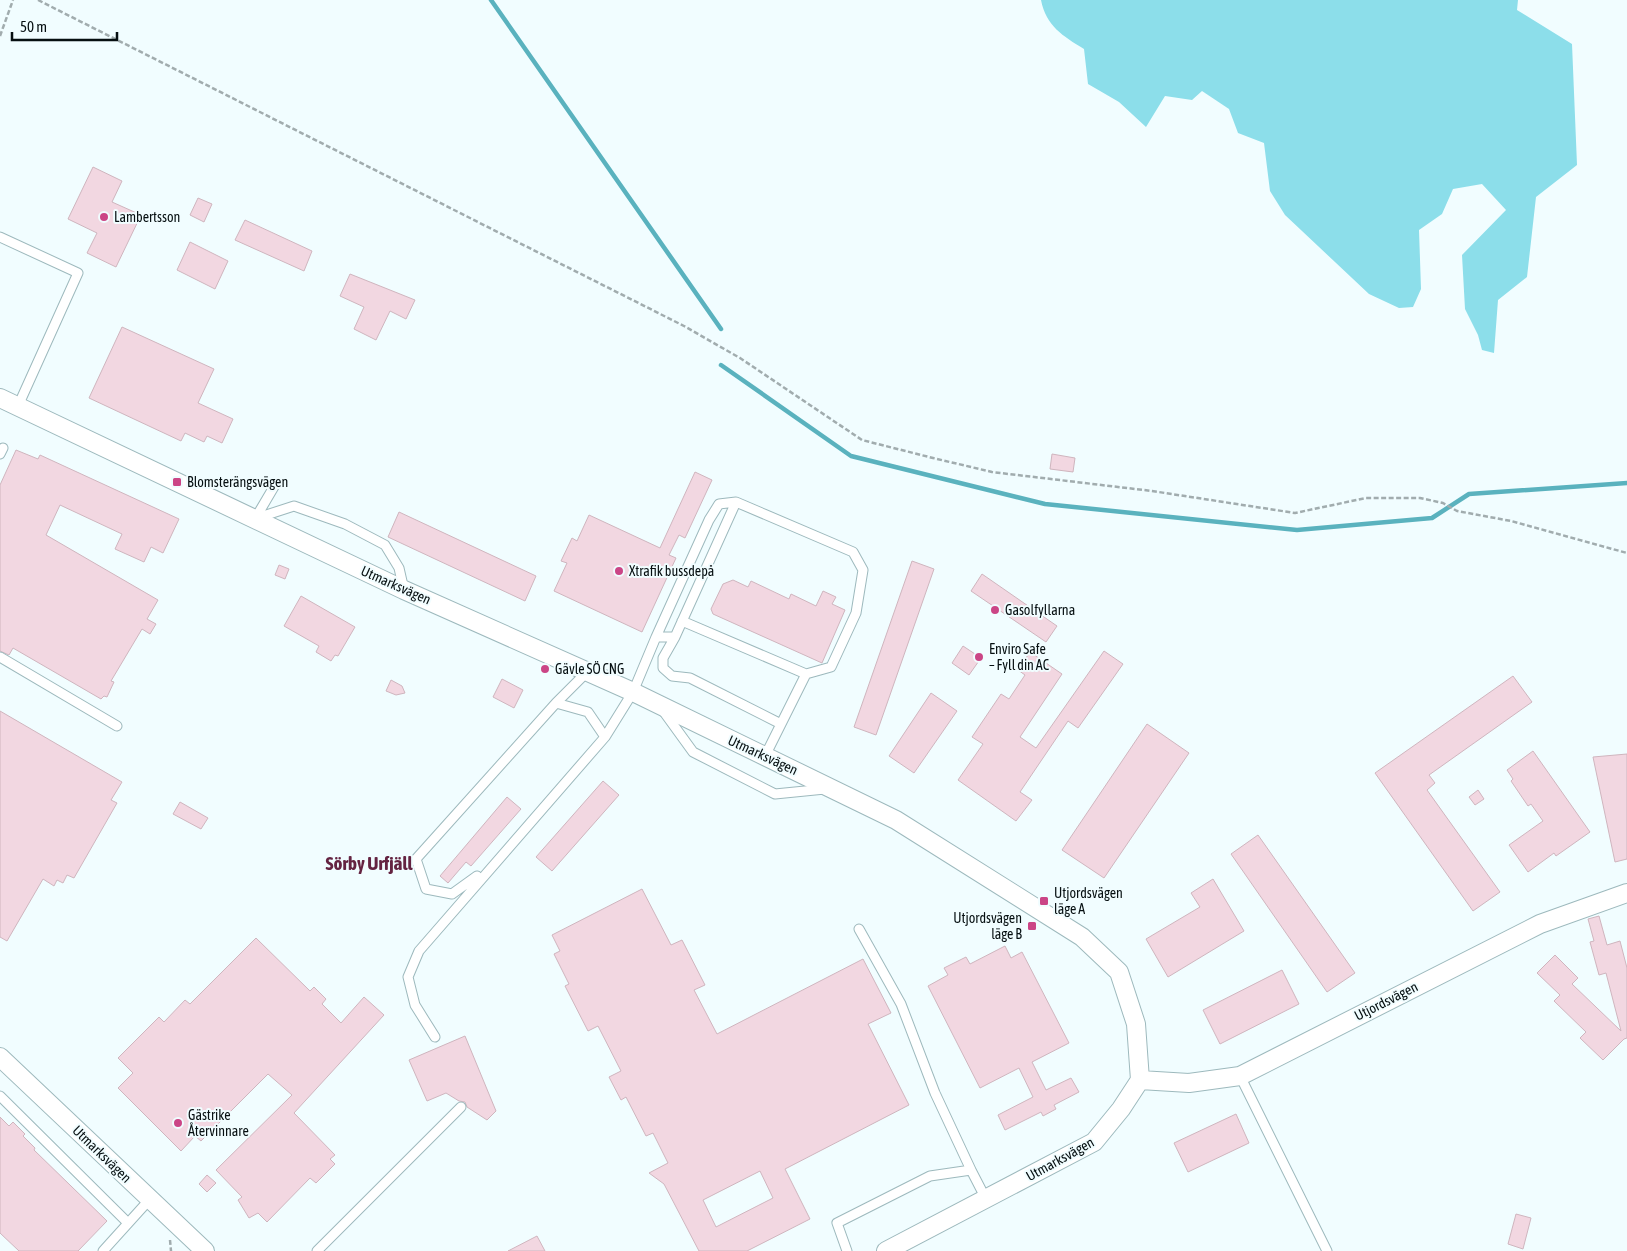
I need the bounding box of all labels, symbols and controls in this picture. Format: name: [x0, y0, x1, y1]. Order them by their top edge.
scale bar: [12, 10, 118, 42]
text: 50 m: [20, 18, 47, 35]
place label: Lambertsson: [114, 209, 180, 225]
marker: Lambertsson: [98, 211, 110, 223]
place label: Blomsterängsvägen: [187, 474, 288, 490]
marker: Blomsterängsvägen: [171, 476, 183, 488]
street label: Utmarksvägen: [358, 562, 434, 608]
place label: Xtrafik bussdepå: [629, 563, 714, 579]
marker: Xtrafik bussdepå: [613, 565, 625, 577]
place label: Gasolfyllarna: [1005, 602, 1075, 618]
marker: Gasolfyllarna: [989, 604, 1001, 616]
place label: Enviro Safe – Fyll din AC: [989, 641, 1050, 673]
marker: Enviro Safe – Fyll din AC: [973, 651, 985, 663]
place label: Gävle SÖ CNG: [555, 661, 625, 677]
marker: Gävle SÖ CNG: [539, 663, 551, 675]
street label: Utmarksvägen: [726, 732, 800, 778]
district label: Sörby Urfjäll: [326, 852, 413, 874]
place label: Utjordsvägen läge A: [1054, 885, 1123, 917]
marker: Utjordsvägen läge A: [1038, 895, 1050, 907]
place label: Utjordsvägen läge B: [953, 910, 1022, 942]
marker: Utjordsvägen läge B: [1026, 920, 1038, 932]
street label: Utjordsvägen: [1352, 978, 1420, 1024]
place label: Gästrike Återvinnare: [188, 1107, 249, 1139]
marker: Gästrike Återvinnare: [172, 1117, 184, 1129]
street label: Utmarksvägen: [69, 1122, 135, 1186]
street label: Utmarksvägen: [1023, 1134, 1097, 1184]

